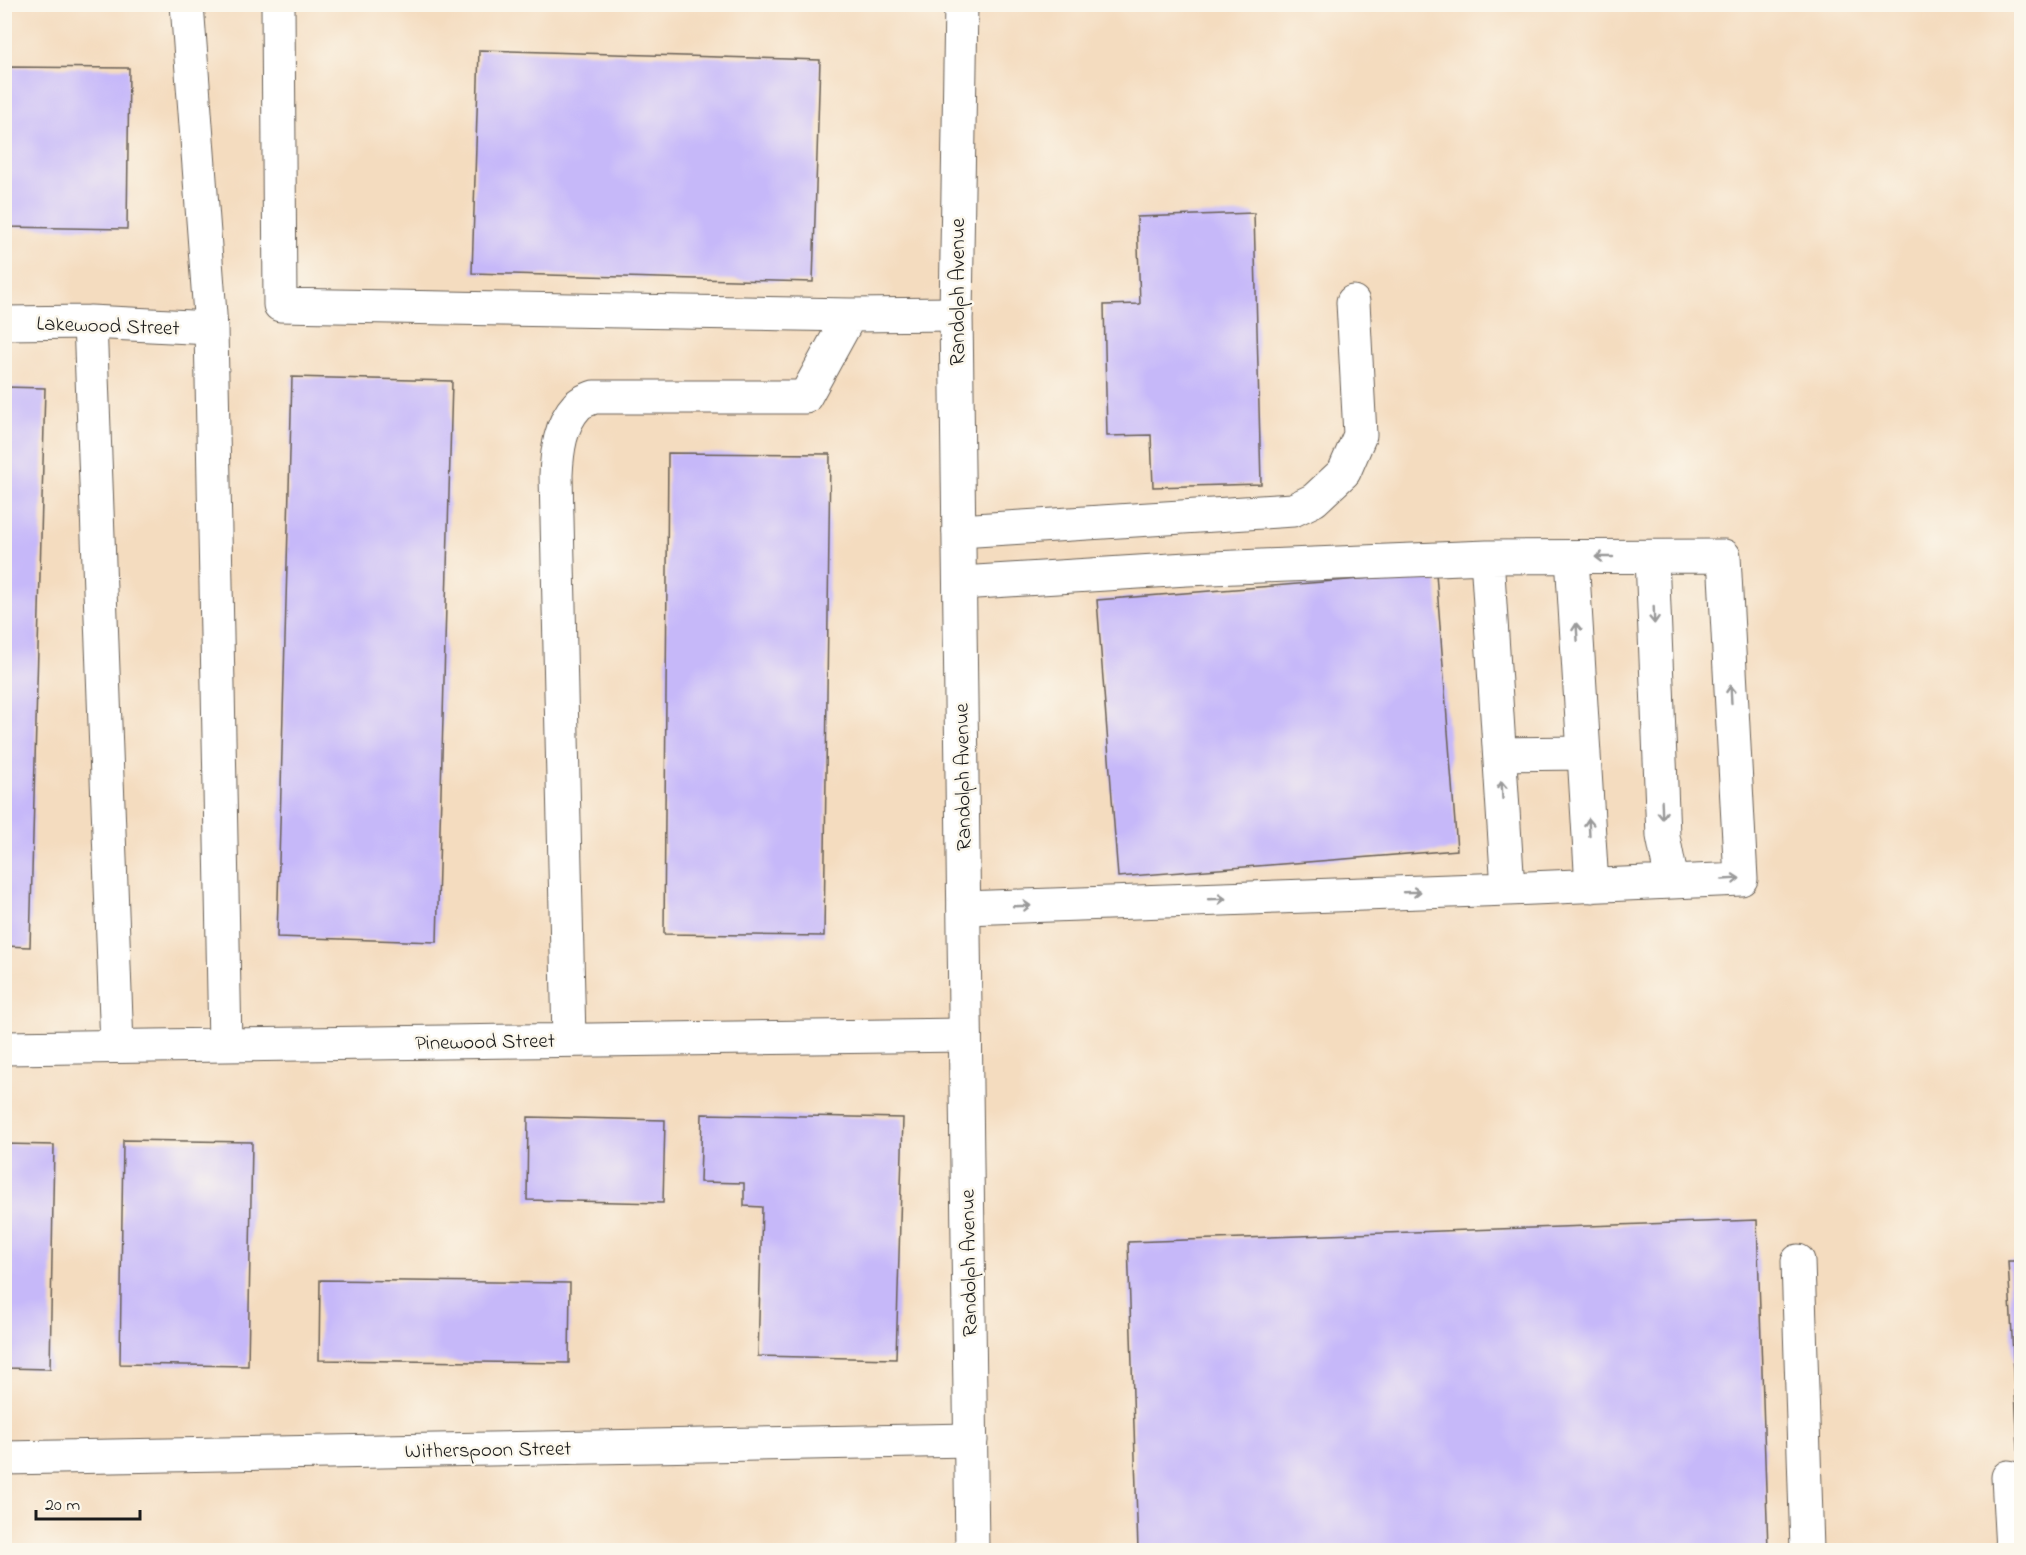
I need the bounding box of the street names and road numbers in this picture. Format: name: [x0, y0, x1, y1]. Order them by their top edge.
street label: Randolph Avenue: [944, 218, 974, 366]
street label: Lakewood Street: [36, 310, 180, 344]
street label: Randolph Avenue: [948, 702, 980, 851]
street label: Pinewood Street: [415, 1027, 555, 1059]
street label: Randolph Avenue: [954, 1188, 986, 1337]
street label: Witherspoon Street: [405, 1435, 572, 1467]

